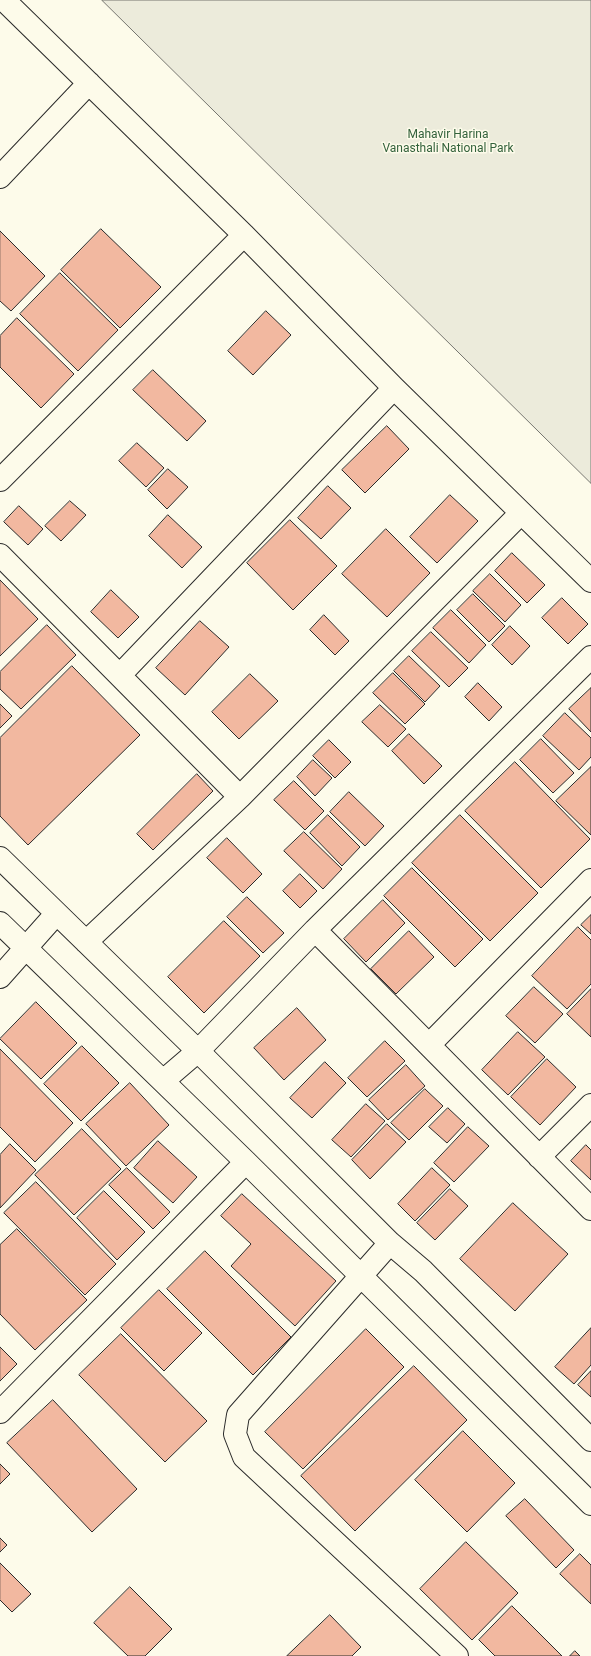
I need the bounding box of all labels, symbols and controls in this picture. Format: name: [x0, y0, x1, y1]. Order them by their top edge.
park label: Mahavir Harina Vanasthali National Park: [382, 128, 514, 156]

